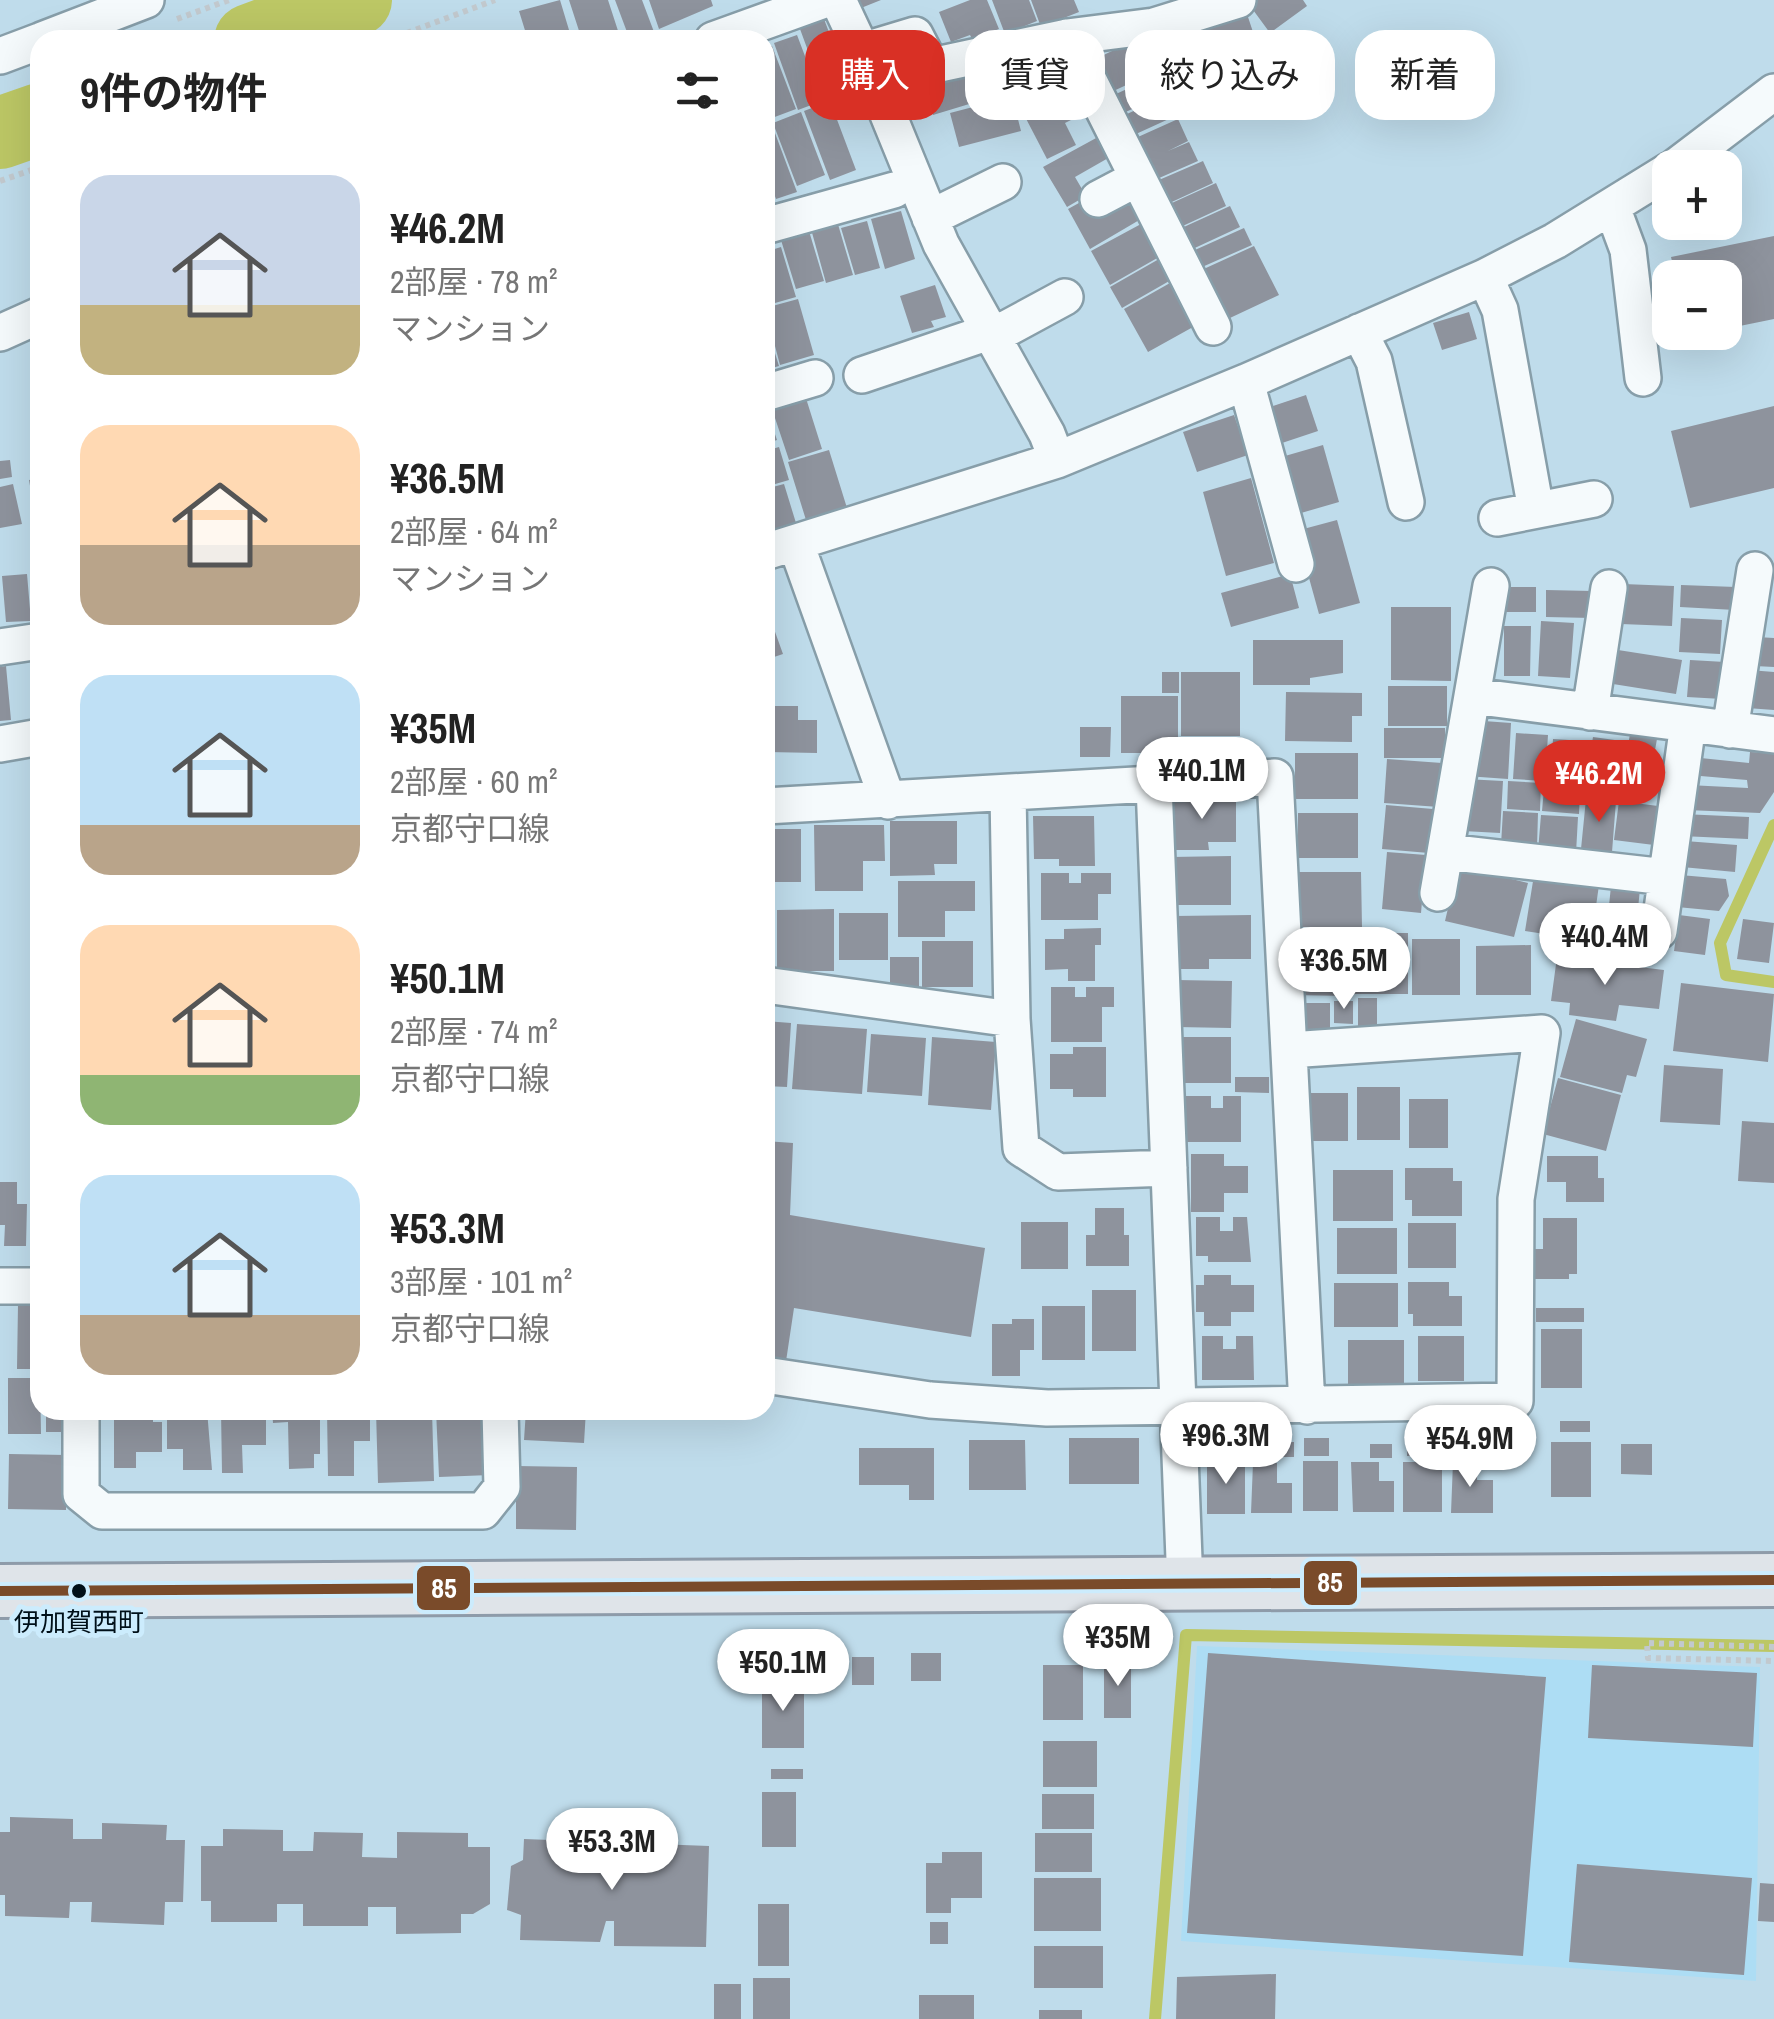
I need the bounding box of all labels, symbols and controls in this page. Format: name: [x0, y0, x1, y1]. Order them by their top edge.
chip: 購入: [805, 30, 945, 120]
chip: 賃貸: [965, 30, 1105, 120]
chip: 絞り込み: [1125, 30, 1335, 120]
chip: 新着: [1355, 30, 1495, 120]
icon: filters: [670, 63, 725, 118]
text: 9件の物件: [80, 65, 267, 121]
map controls: [1652, 150, 1742, 350]
button: +: [1652, 150, 1742, 240]
text: ¥46.2M: [390, 200, 505, 256]
icon: home: [160, 215, 280, 335]
text: 2部屋 · 78 m²: [390, 260, 558, 303]
button: −: [1652, 260, 1742, 350]
text: マンション: [390, 307, 550, 350]
text: ¥36.5M: [390, 450, 505, 506]
icon: home: [160, 465, 280, 585]
text: 2部屋 · 64 m²: [390, 510, 558, 553]
text: マンション: [390, 557, 550, 600]
text: ¥35M: [390, 700, 476, 756]
icon: home: [160, 715, 280, 835]
pin: ¥40.1M: [1121, 737, 1283, 822]
pin: ¥46.2M: [1518, 740, 1680, 825]
text: ¥40.1M: [1158, 748, 1246, 791]
text: ¥46.2M: [1555, 751, 1643, 794]
text: 2部屋 · 60 m²: [390, 760, 558, 803]
text: 京都守口線: [390, 807, 550, 850]
pin: ¥40.4M: [1524, 903, 1686, 988]
text: ¥40.4M: [1561, 914, 1649, 957]
pin: ¥36.5M: [1263, 927, 1425, 1012]
text: ¥36.5M: [1300, 938, 1388, 981]
text: ¥50.1M: [390, 950, 505, 1006]
icon: home: [160, 965, 280, 1085]
text: 2部屋 · 74 m²: [390, 1010, 558, 1053]
text: 京都守口線: [390, 1057, 550, 1100]
text: ¥53.3M: [390, 1200, 505, 1256]
icon: home: [160, 1215, 280, 1335]
text: 3部屋 · 101 m²: [390, 1260, 572, 1303]
text: 京都守口線: [390, 1307, 550, 1350]
pin: ¥96.3M: [1145, 1402, 1307, 1487]
pin: ¥54.9M: [1389, 1405, 1551, 1490]
text: ¥96.3M: [1182, 1413, 1270, 1456]
text: ¥54.9M: [1426, 1416, 1514, 1459]
line badge: 85: [1302, 1559, 1359, 1607]
text: 85: [1317, 1563, 1343, 1601]
line badge: 85: [415, 1564, 472, 1612]
text: 85: [431, 1569, 457, 1607]
marker: 伊加賀西町: [69, 1581, 89, 1601]
place label: 伊加賀西町: [14, 1604, 144, 1639]
pin: ¥35M: [1059, 1604, 1177, 1689]
text: ¥35M: [1085, 1615, 1151, 1658]
pin: ¥50.1M: [702, 1629, 864, 1714]
text: ¥50.1M: [739, 1640, 827, 1683]
pin: ¥53.3M: [531, 1808, 693, 1893]
text: ¥53.3M: [568, 1819, 656, 1862]

